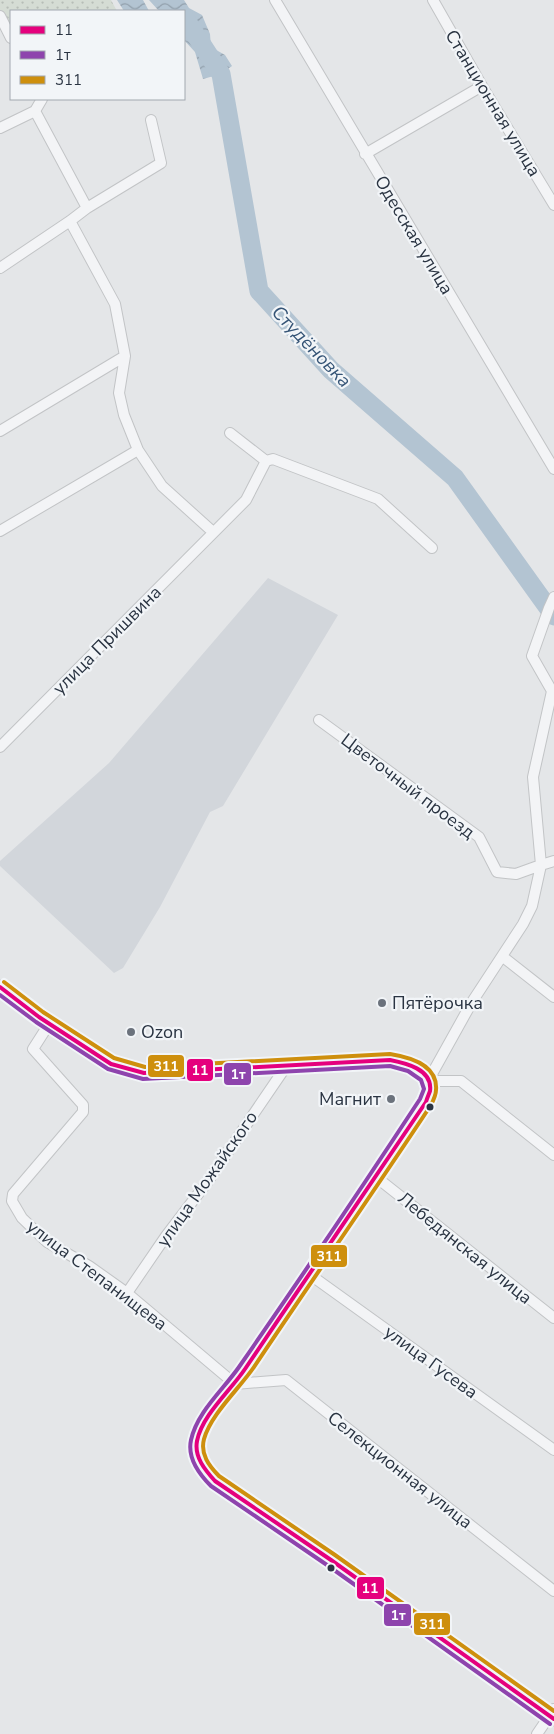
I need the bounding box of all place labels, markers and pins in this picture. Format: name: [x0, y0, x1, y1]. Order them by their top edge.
place label: Пятёрочка: [392, 991, 483, 1015]
marker: Пятёрочка: [376, 997, 388, 1009]
place label: Ozon: [141, 1020, 183, 1044]
marker: Ozon: [125, 1026, 137, 1038]
place label: Магнит: [319, 1087, 381, 1111]
marker: Магнит: [385, 1093, 397, 1105]
unlabelled marker: [425, 1102, 435, 1112]
unlabelled marker: [326, 1563, 336, 1573]

